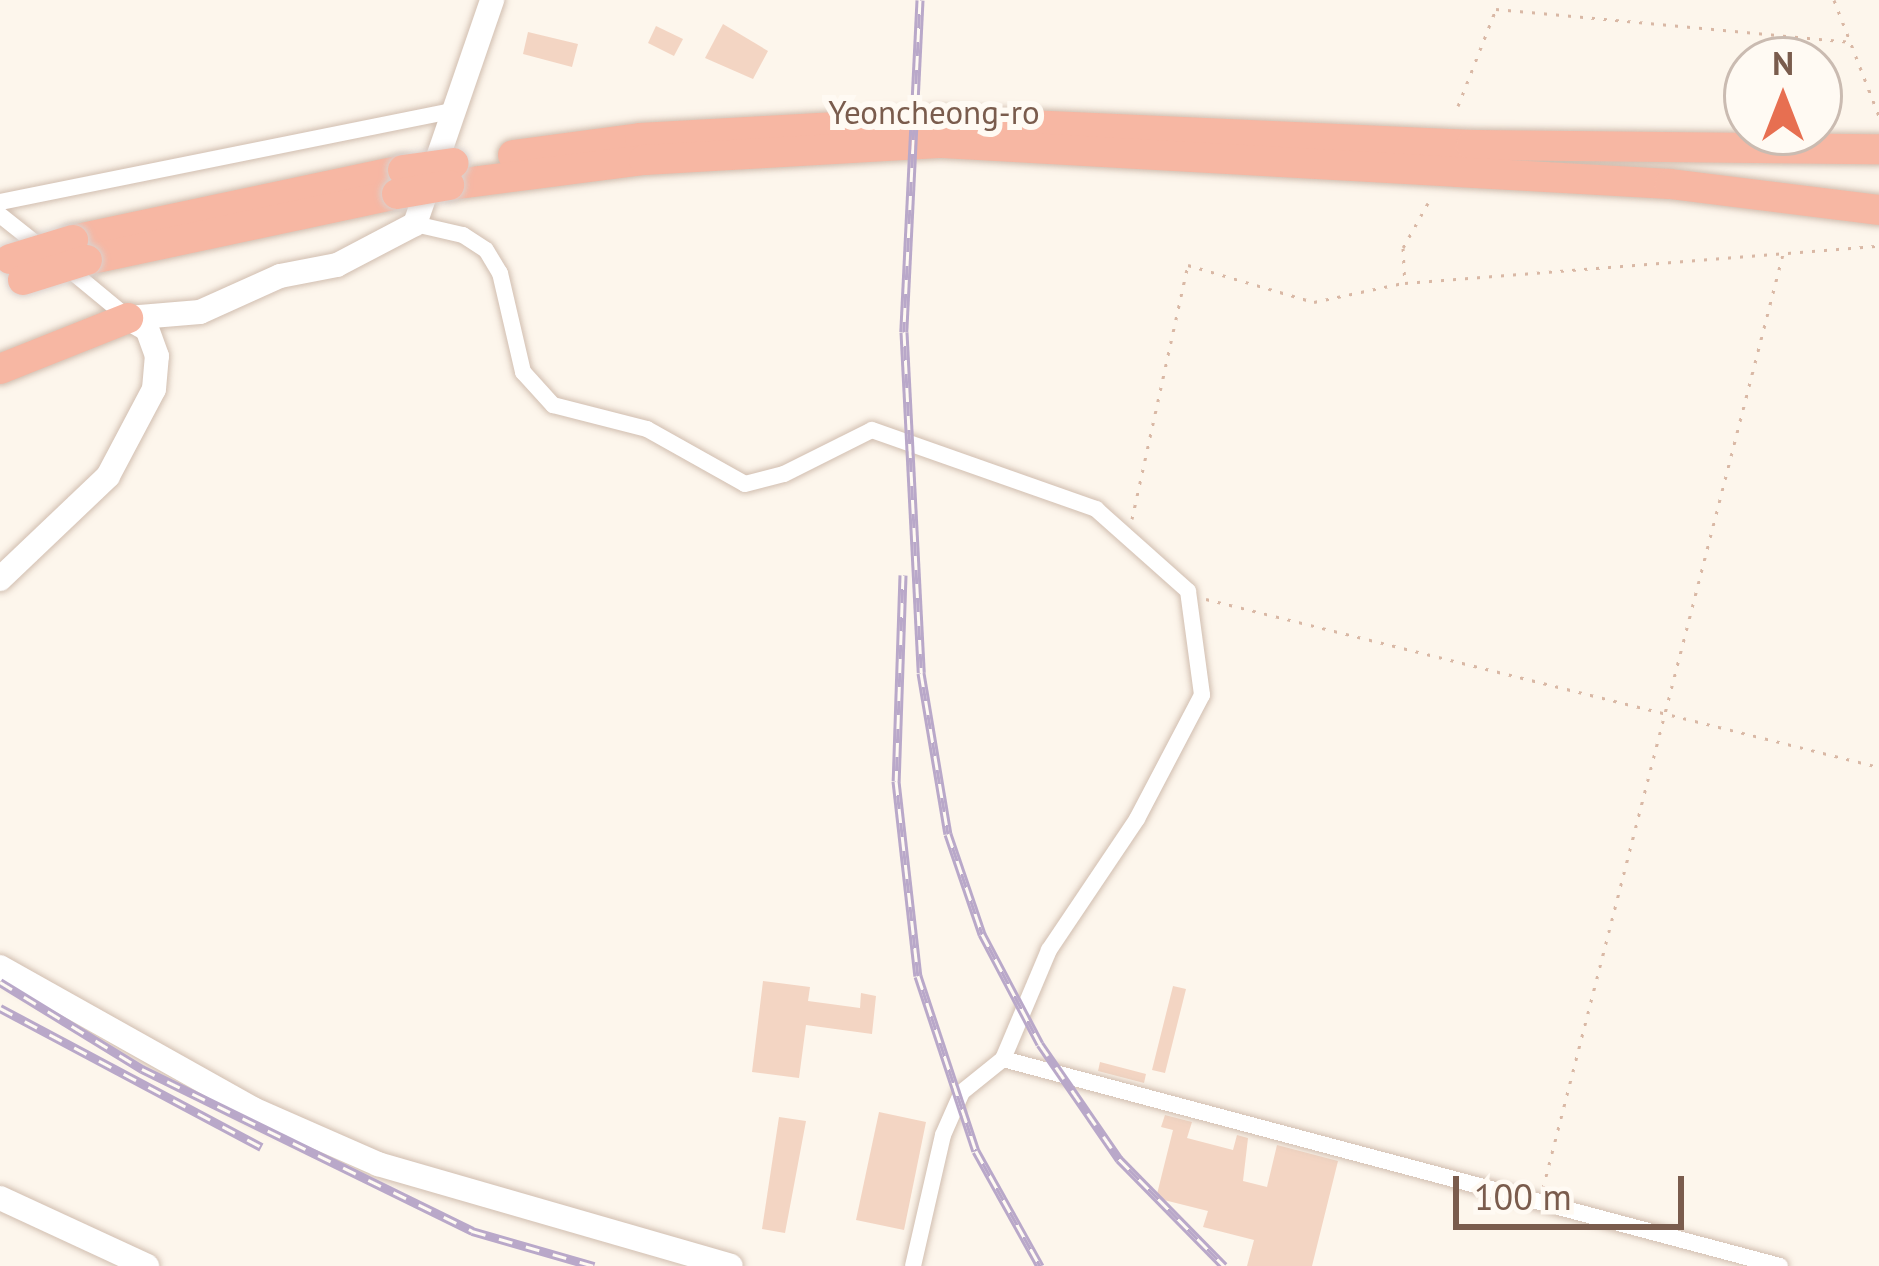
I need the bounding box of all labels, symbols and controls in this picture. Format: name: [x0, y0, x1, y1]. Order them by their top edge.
north arrow: [1723, 36, 1843, 156]
text: N: [1772, 41, 1794, 84]
street label: Yeoncheong-ro: [828, 92, 1040, 132]
scale bar: [1459, 1152, 1690, 1226]
text: 100 m: [1474, 1173, 1572, 1220]

